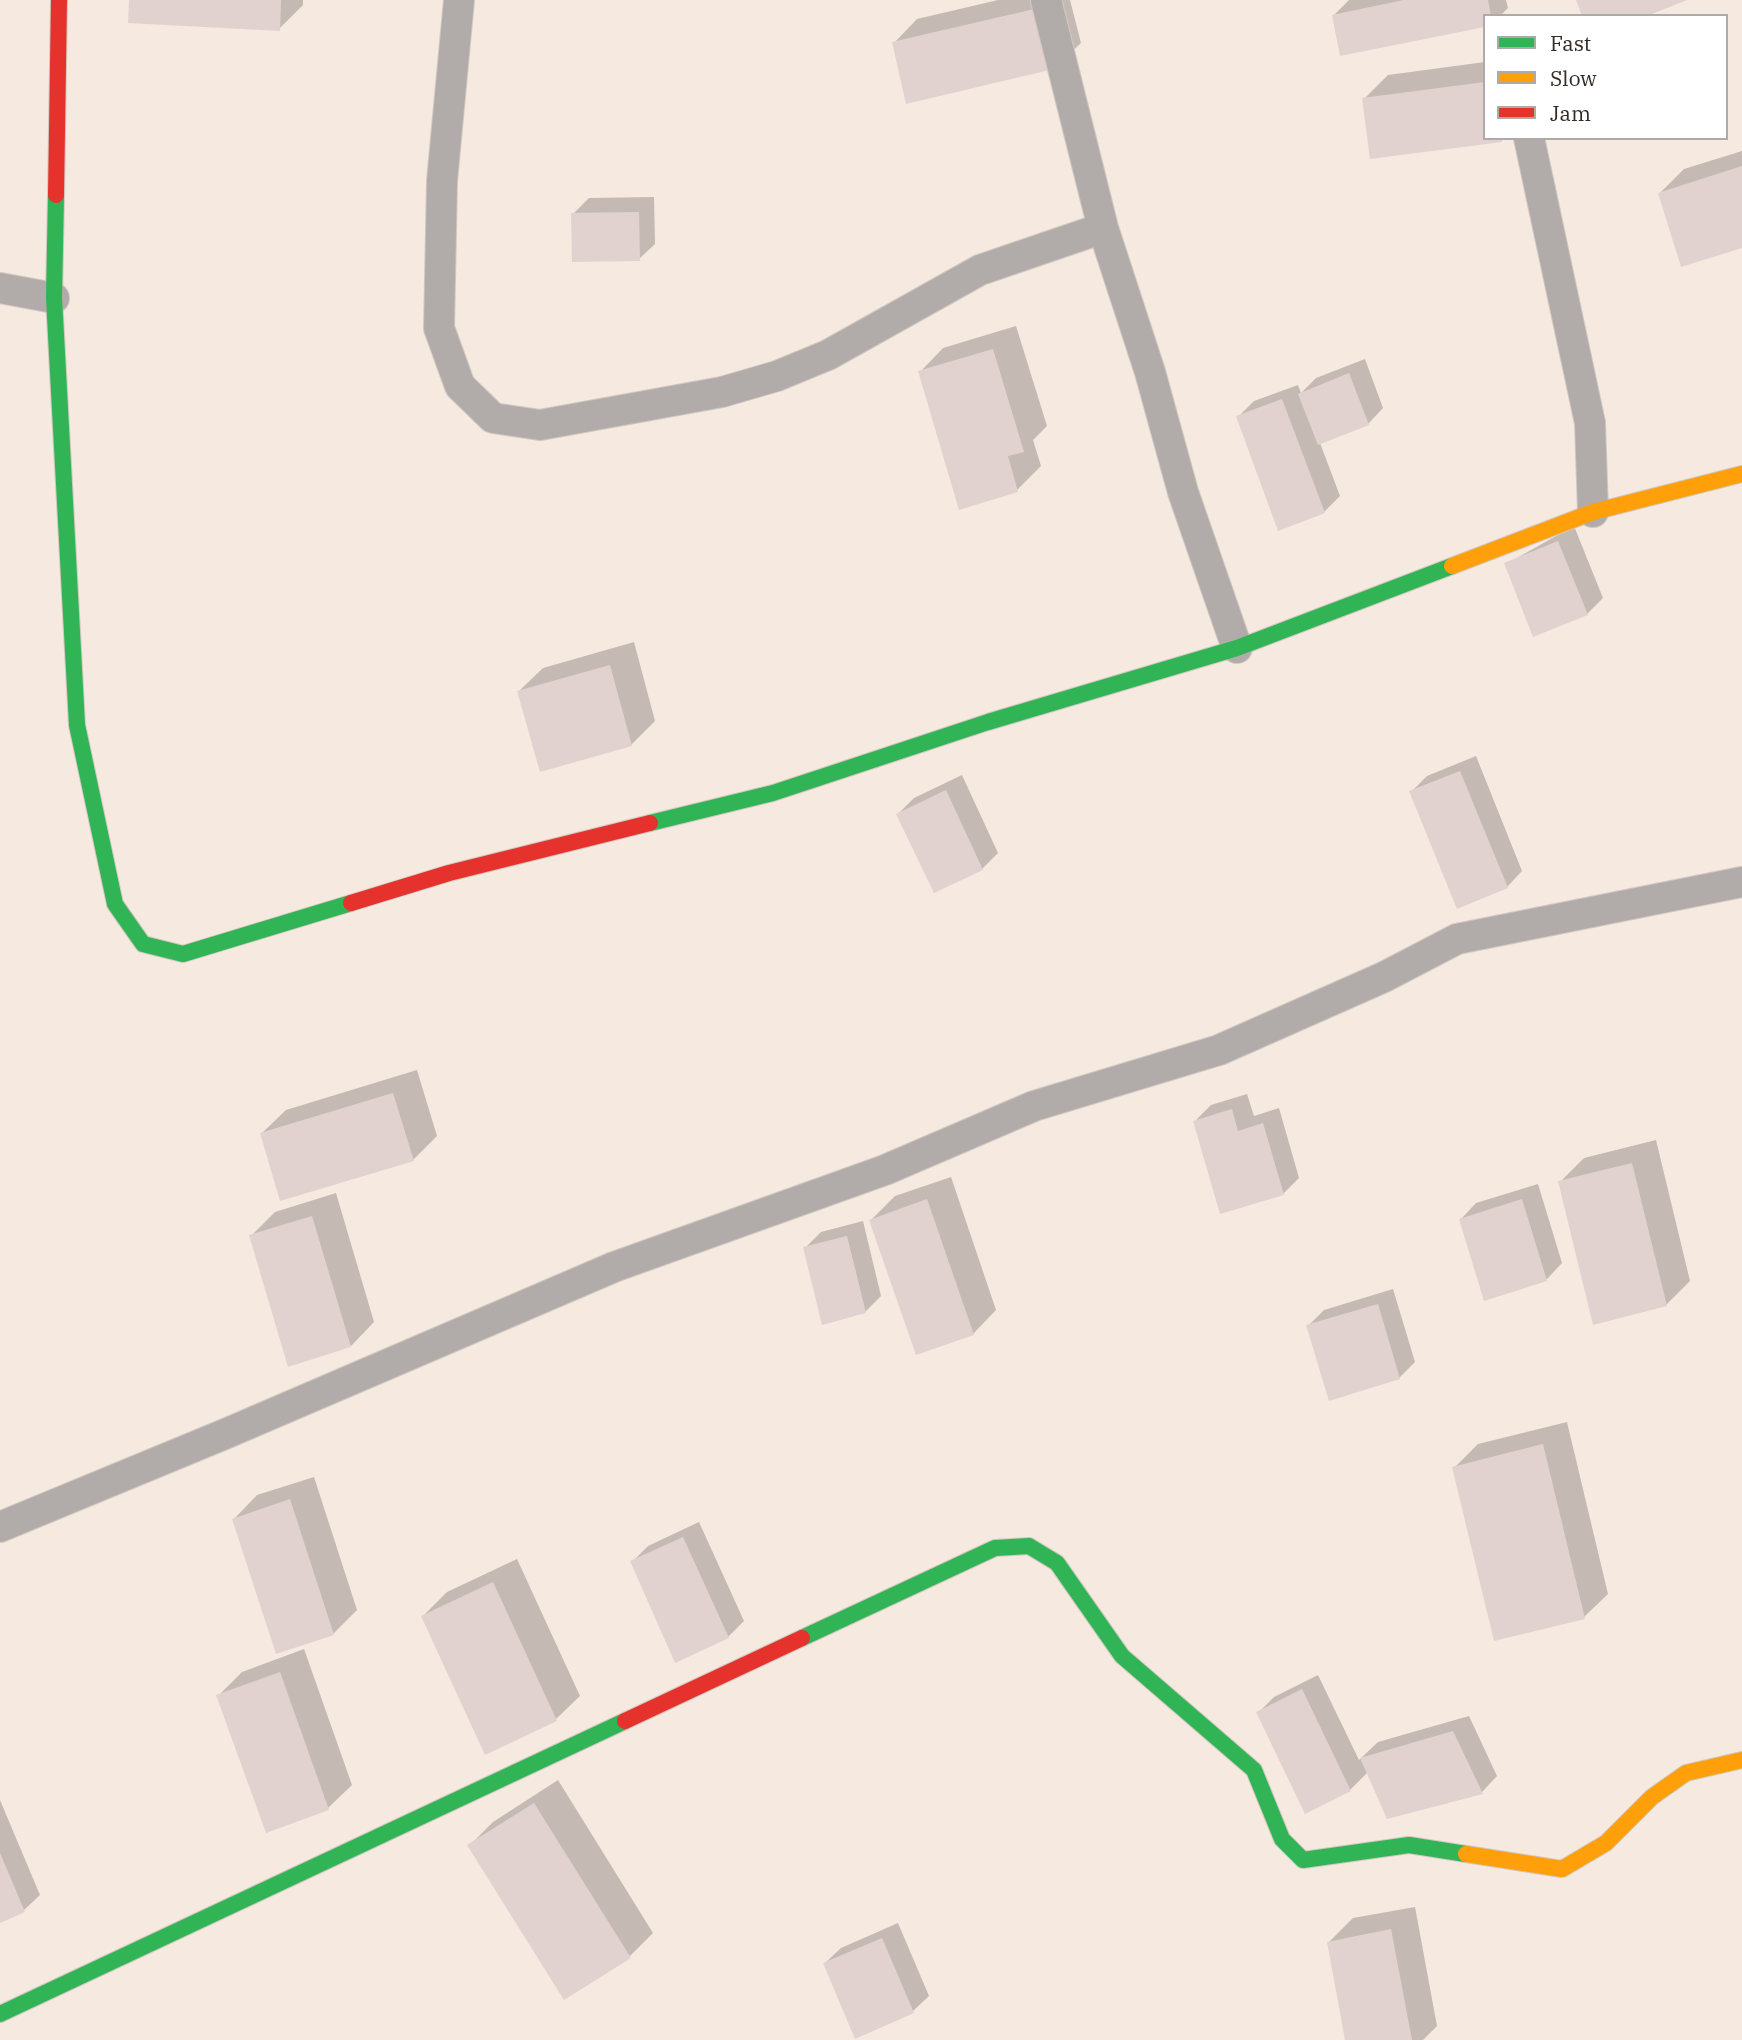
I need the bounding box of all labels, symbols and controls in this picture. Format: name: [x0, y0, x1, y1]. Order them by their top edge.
legend: [1483, 14, 1728, 140]
text: Fast: [1550, 29, 1591, 57]
text: Slow: [1550, 64, 1597, 92]
text: Jam: [1550, 99, 1591, 127]

